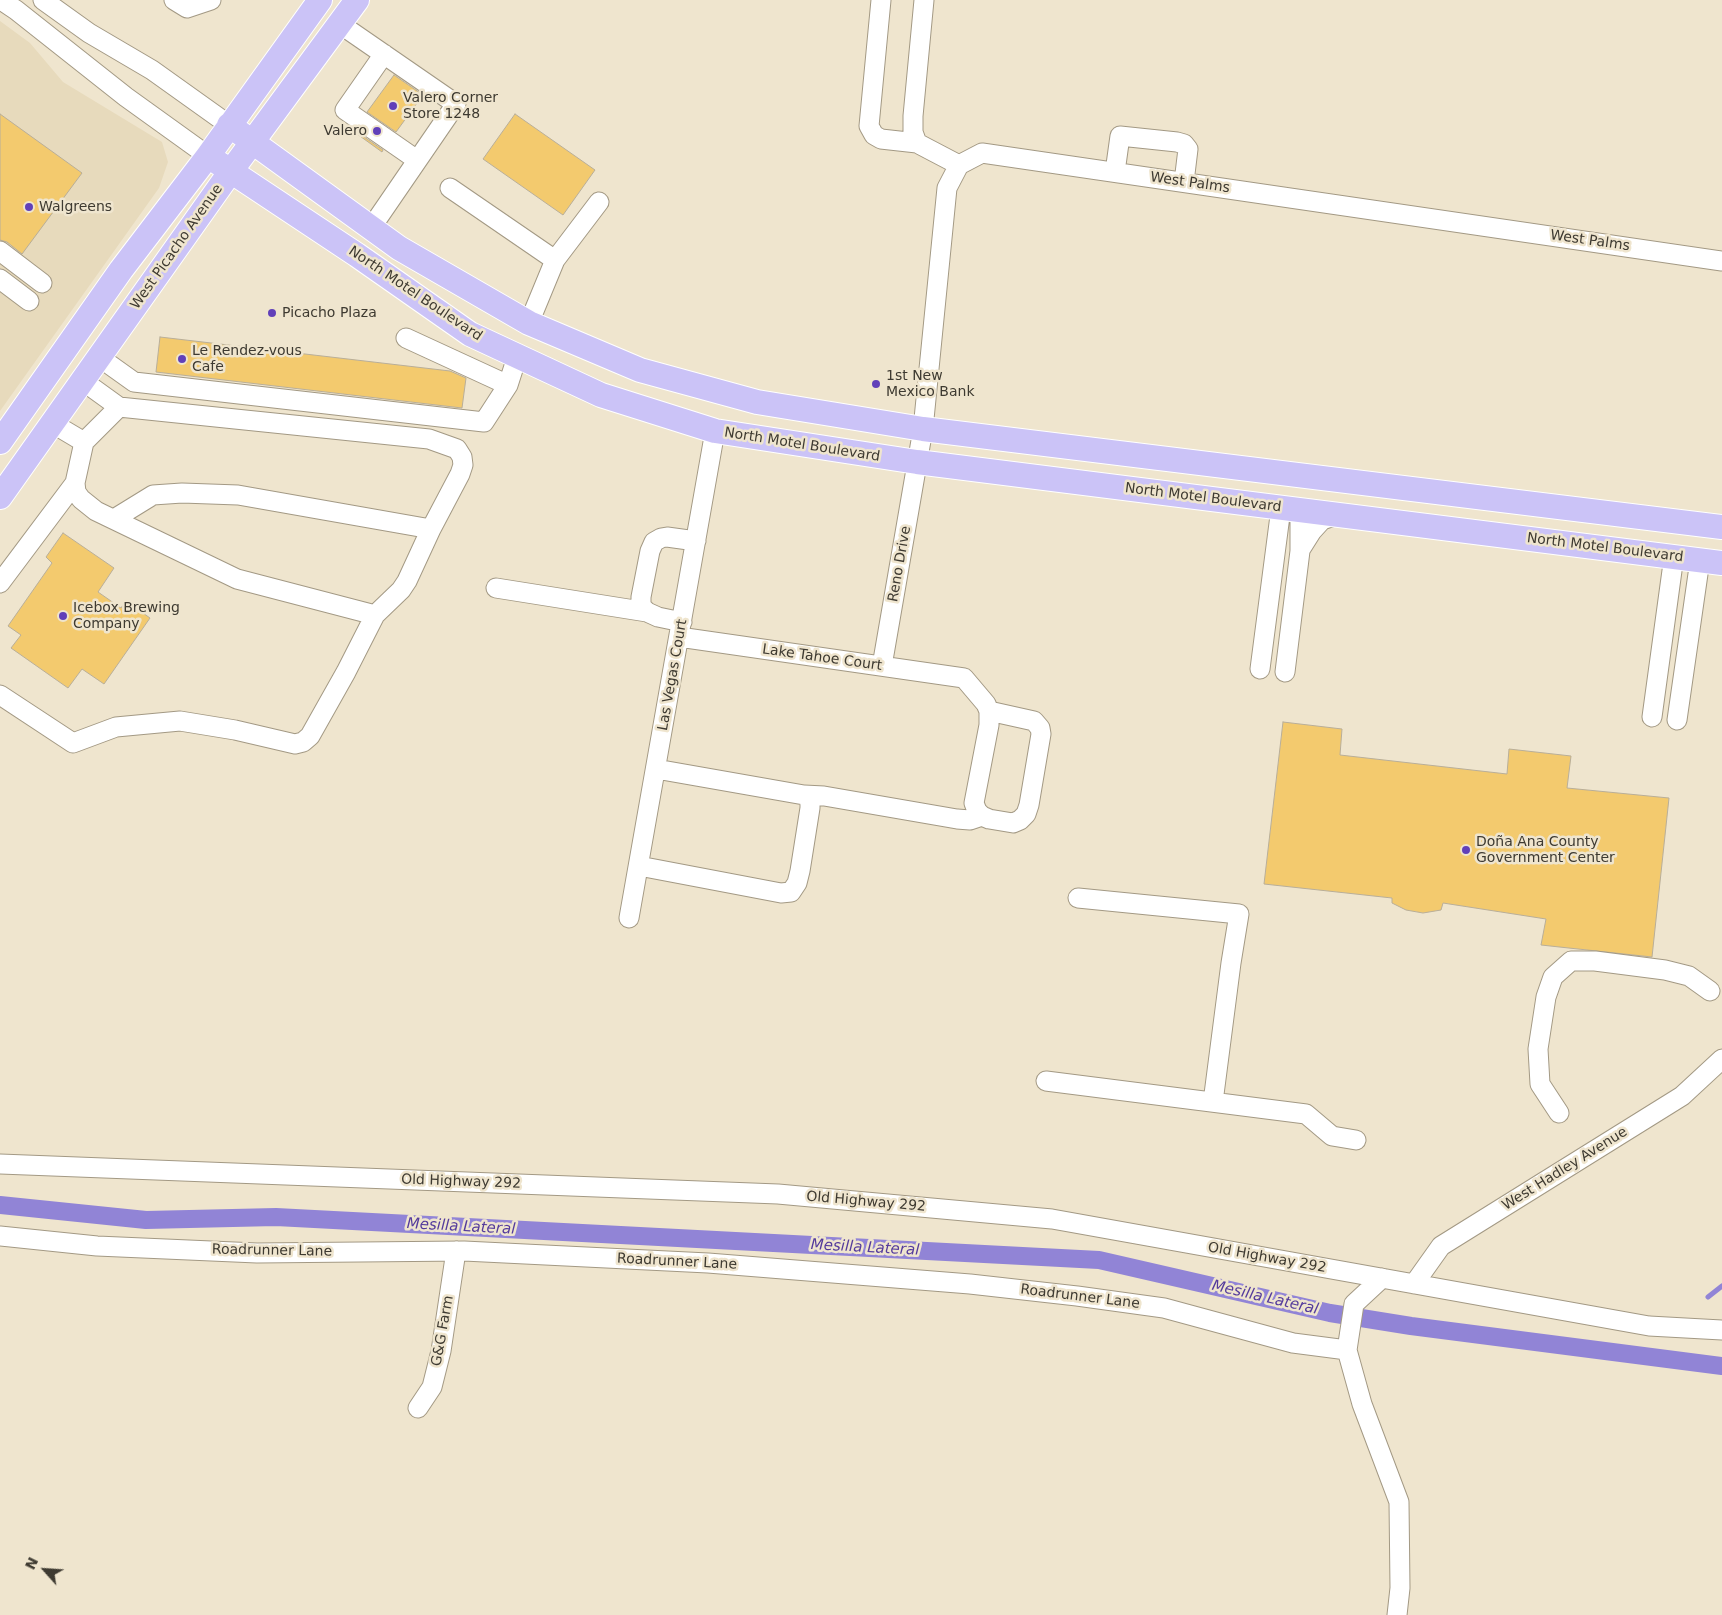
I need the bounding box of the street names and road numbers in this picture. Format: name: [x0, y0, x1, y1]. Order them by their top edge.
street label: West Palms: [1149, 169, 1231, 197]
street label: West Picacho Avenue: [127, 181, 227, 313]
street label: West Palms: [1549, 227, 1631, 255]
street label: North Motel Boulevard: [345, 243, 485, 345]
street label: North Motel Boulevard: [723, 424, 881, 466]
street label: North Motel Boulevard: [1124, 480, 1282, 516]
street label: Reno Drive: [885, 525, 915, 603]
street label: North Motel Boulevard: [1526, 530, 1684, 566]
street label: Las Vegas Court: [655, 618, 691, 732]
street label: Lake Tahoe Court: [761, 641, 883, 675]
street label: West Hadley Avenue: [1499, 1124, 1631, 1214]
street label: Old Highway 292: [401, 1172, 521, 1192]
street label: Old Highway 292: [806, 1188, 926, 1216]
street label: Old Highway 292: [1206, 1239, 1328, 1277]
street label: Roadrunner Lane: [212, 1242, 332, 1260]
street label: Roadrunner Lane: [617, 1250, 737, 1274]
street label: Roadrunner Lane: [1019, 1281, 1141, 1313]
street label: G&G Farm: [429, 1294, 457, 1368]

